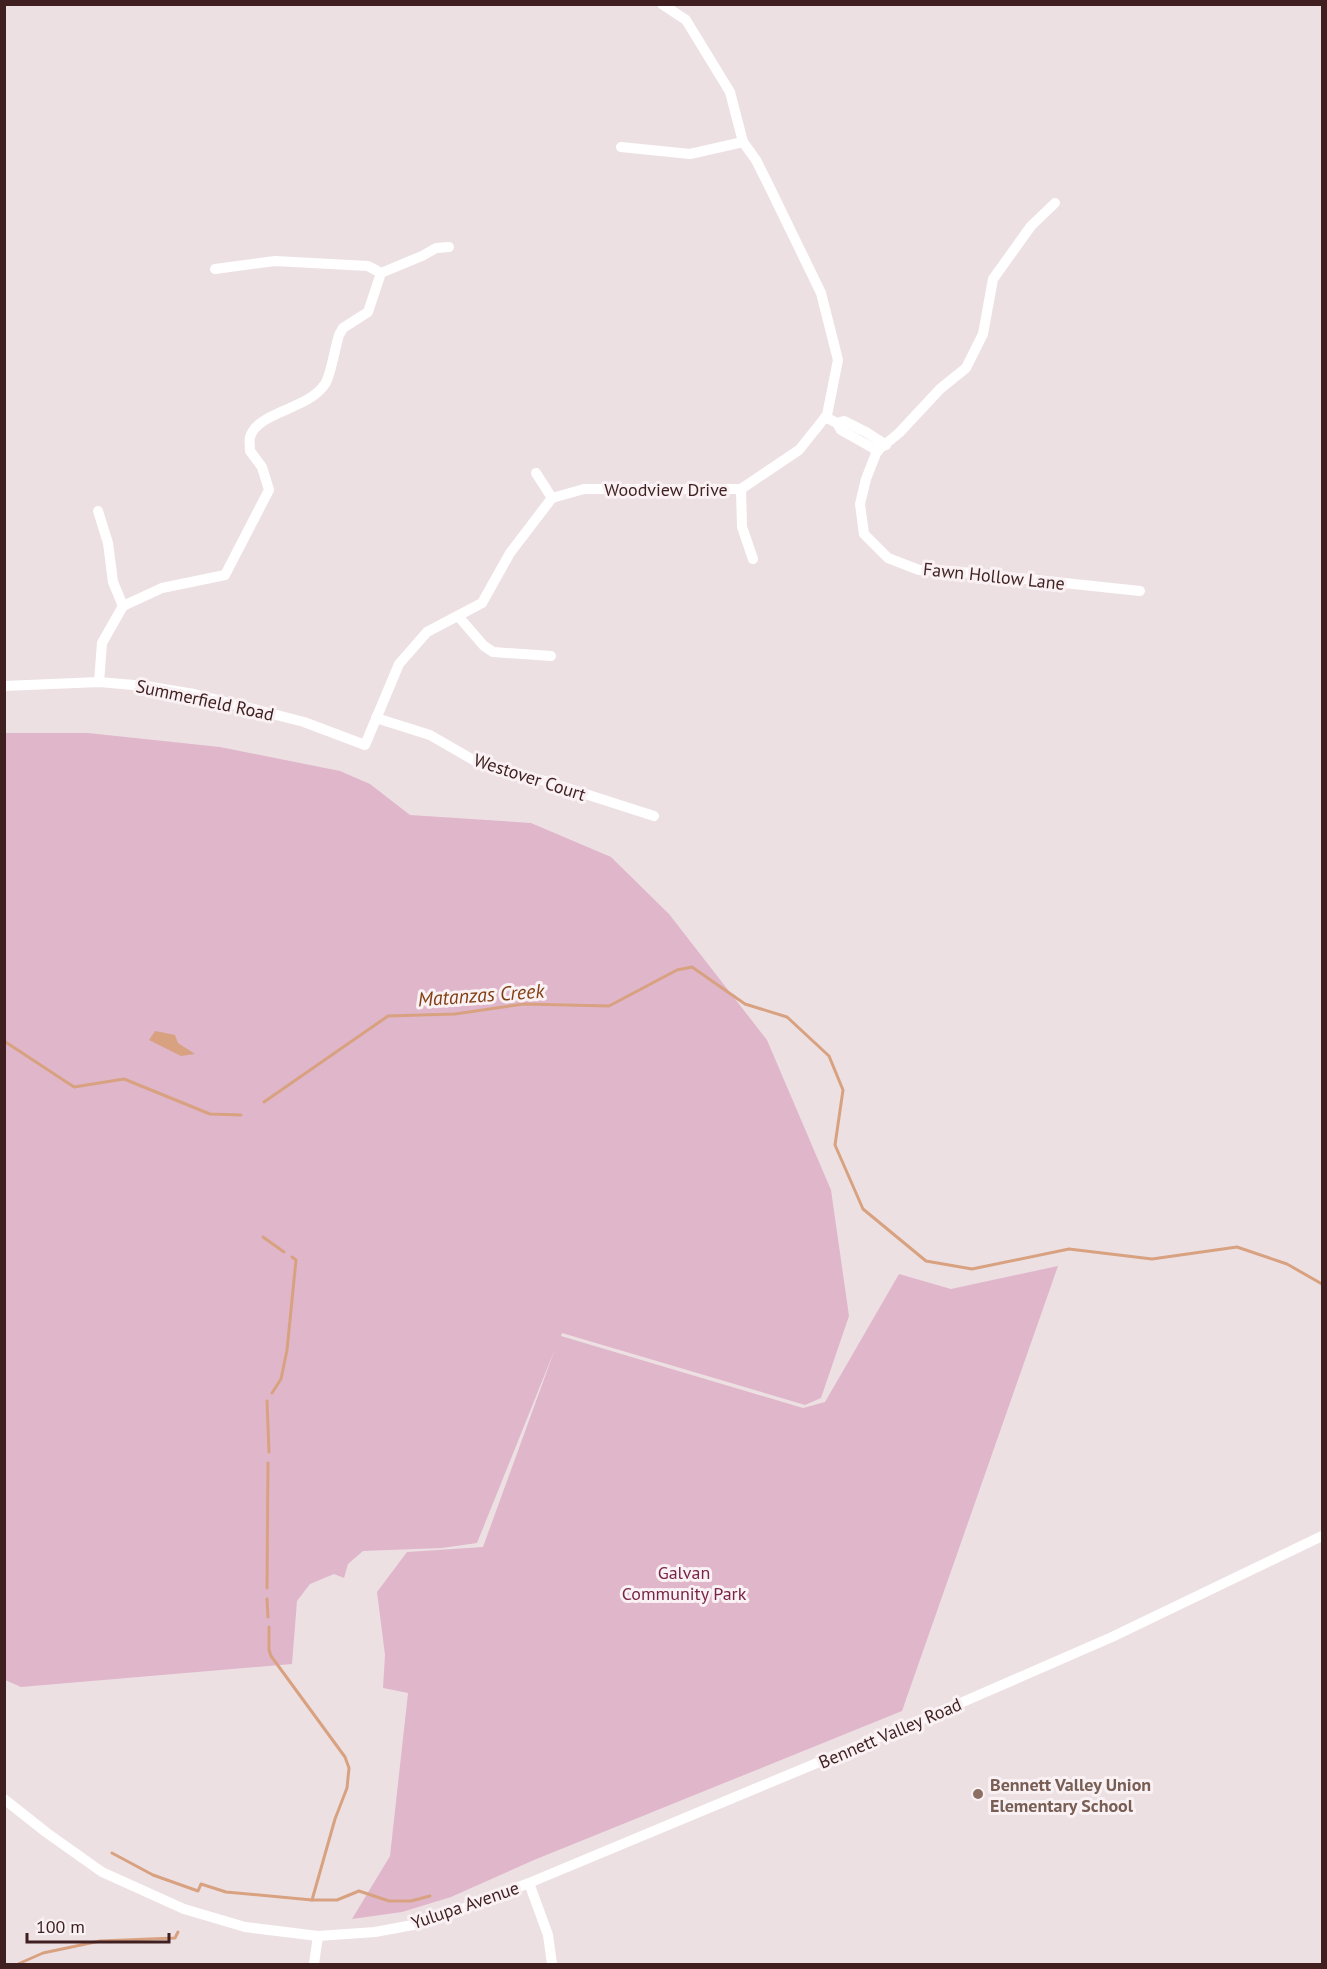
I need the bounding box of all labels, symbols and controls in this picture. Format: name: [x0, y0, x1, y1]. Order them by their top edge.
street label: Woodview Drive: [604, 478, 728, 501]
street label: Fawn Hollow Lane: [922, 557, 1066, 595]
street label: Summerfield Road: [134, 674, 276, 726]
street label: Westover Court: [471, 748, 589, 806]
water label: Matanzas Creek: [417, 978, 546, 1012]
park label: Galvan Community Park: [622, 1561, 747, 1605]
street label: Bennett Valley Road: [815, 1692, 965, 1774]
place label: Bennett Valley Union Elementary School: [990, 1773, 1151, 1817]
marker: Bennett Valley Union Elementary School: [971, 1787, 985, 1801]
street label: Yulupa Avenue: [408, 1876, 522, 1934]
scale bar: [27, 1906, 170, 1944]
text: 100 m: [36, 1915, 85, 1938]

